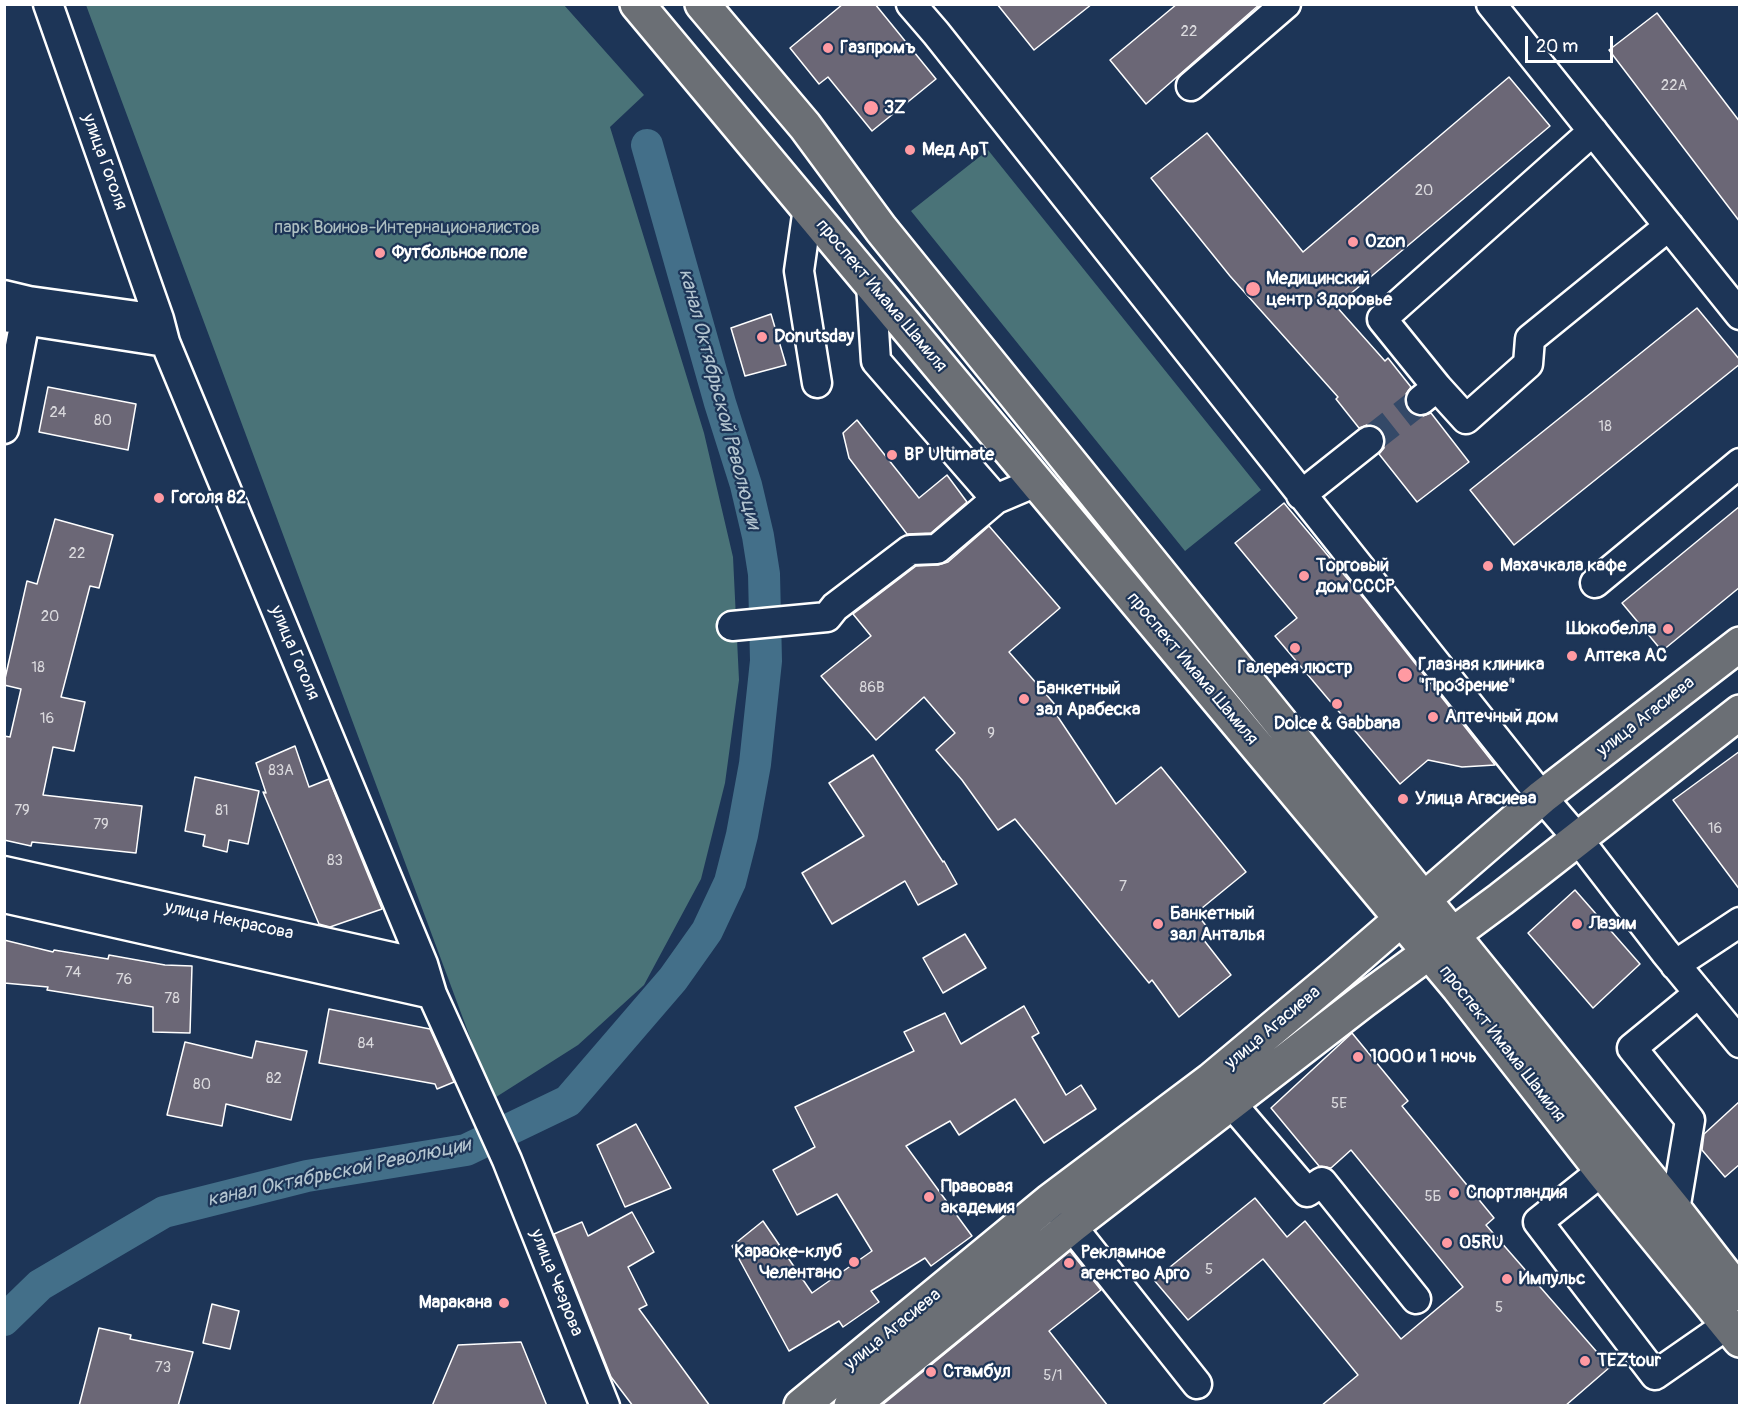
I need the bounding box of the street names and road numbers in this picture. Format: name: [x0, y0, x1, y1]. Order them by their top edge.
street label: улица Гоголя: [77, 111, 131, 213]
street label: проспект Имама Шамиля: [811, 215, 951, 377]
street label: проспект Имама Шамиля: [1122, 588, 1262, 750]
street label: улица Гоголя: [264, 602, 324, 704]
street label: улица Агасиева: [1593, 672, 1699, 762]
street label: улица Некрасова: [163, 897, 295, 945]
street label: проспект Имама Шамиля: [1434, 961, 1570, 1127]
street label: улица Агасиева: [1221, 982, 1325, 1074]
street label: улица Чеэрова: [525, 1226, 587, 1340]
street label: улица Агасиева: [840, 1284, 946, 1376]

